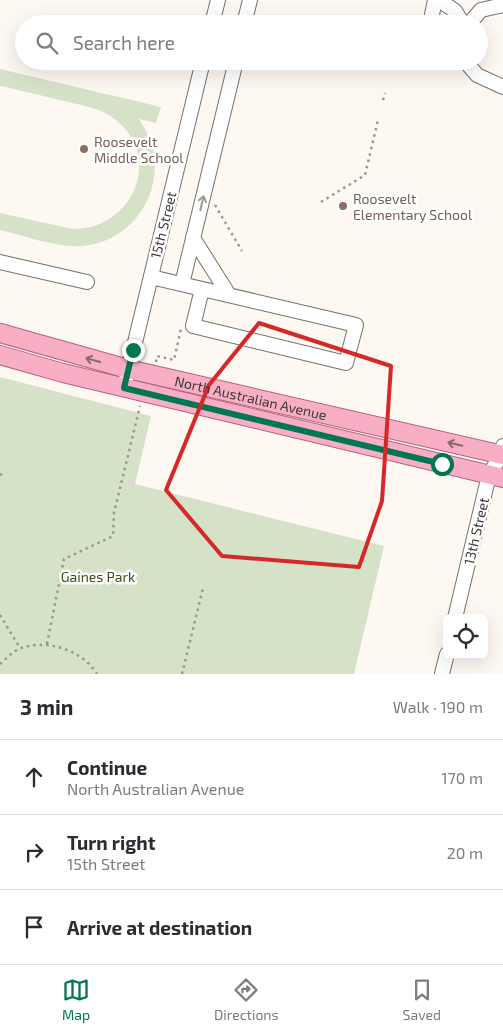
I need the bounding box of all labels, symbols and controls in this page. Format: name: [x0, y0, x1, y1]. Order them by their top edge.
search box: [15, 15, 488, 70]
icon: search: [33, 29, 61, 57]
text: Search here: [73, 31, 175, 54]
place label: Roosevelt Middle School: [94, 133, 184, 166]
marker: Roosevelt Middle School: [78, 143, 90, 155]
street label: 15th Street: [146, 190, 180, 260]
place label: Roosevelt Elementary School: [353, 190, 473, 223]
one-way arrow: [198, 195, 207, 211]
marker: Roosevelt Elementary School: [337, 200, 349, 212]
route end: [122, 339, 145, 362]
one-way arrow: [85, 355, 101, 364]
street label: North Australian Avenue: [173, 372, 329, 423]
one-way arrow: [448, 439, 464, 449]
route start: [431, 453, 454, 476]
street label: 13th Street: [460, 496, 492, 566]
park label: Gaines Park: [61, 568, 135, 585]
map controls: [443, 614, 488, 659]
button: locate: [443, 614, 488, 659]
text: 3 min: [20, 694, 73, 719]
text: Walk · 190 m: [393, 697, 483, 716]
text: Continue: [67, 756, 147, 779]
icon: ahead: [20, 763, 48, 791]
text: 170 m: [441, 768, 483, 787]
text: North Australian Avenue: [67, 779, 244, 798]
text: Turn right: [67, 831, 155, 854]
icon: right: [20, 838, 48, 866]
text: 20 m: [447, 843, 483, 862]
text: 15th Street: [67, 854, 145, 873]
icon: arrive: [20, 913, 48, 941]
text: Arrive at destination: [67, 916, 252, 939]
tab: Map: [62, 976, 90, 1023]
tab: Directions: [214, 976, 279, 1023]
tab: Saved: [403, 976, 441, 1023]

